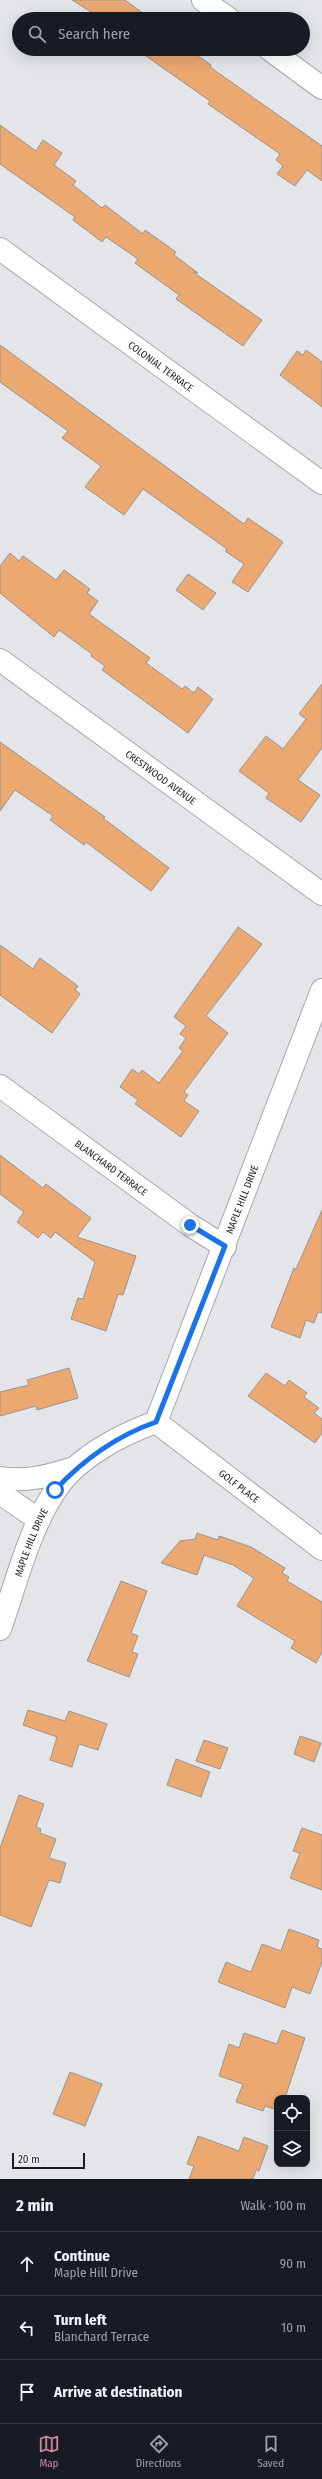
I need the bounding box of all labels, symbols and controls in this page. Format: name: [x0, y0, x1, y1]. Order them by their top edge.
search box: [12, 12, 310, 56]
icon: search: [26, 23, 48, 45]
text: Search here: [58, 25, 130, 43]
street label: COLONIAL TERRACE: [126, 339, 195, 395]
street label: CRESTWOOD AVENUE: [123, 748, 198, 808]
street label: BLANCHARD TERRACE: [72, 1138, 149, 1199]
street label: MAPLE HILL DRIVE: [224, 1163, 261, 1236]
route end: [181, 1216, 199, 1234]
street label: GOLF PLACE: [216, 1467, 262, 1506]
route start: [46, 1481, 64, 1499]
street label: MAPLE HILL DRIVE: [13, 1506, 51, 1578]
map controls: [274, 2095, 310, 2167]
button: locate: [274, 2095, 310, 2131]
button: layers: [274, 2131, 310, 2167]
scale bar: [12, 2151, 85, 2170]
text: 20 m: [18, 2153, 40, 2166]
text: 2 min: [16, 2195, 54, 2216]
text: Walk · 100 m: [240, 2198, 306, 2213]
text: Continue: [54, 2247, 110, 2265]
icon: ahead: [16, 2253, 38, 2275]
text: 90 m: [280, 2256, 306, 2271]
text: Maple Hill Drive: [54, 2265, 138, 2280]
text: Turn left: [54, 2311, 107, 2329]
icon: left: [16, 2317, 38, 2339]
text: 10 m: [281, 2320, 306, 2335]
text: Blanchard Terrace: [54, 2329, 149, 2344]
icon: arrive: [16, 2381, 38, 2403]
text: Arrive at destination: [54, 2383, 182, 2401]
tab: Map: [38, 2433, 60, 2470]
tab: Directions: [136, 2433, 181, 2470]
tab: Saved: [257, 2433, 284, 2470]

